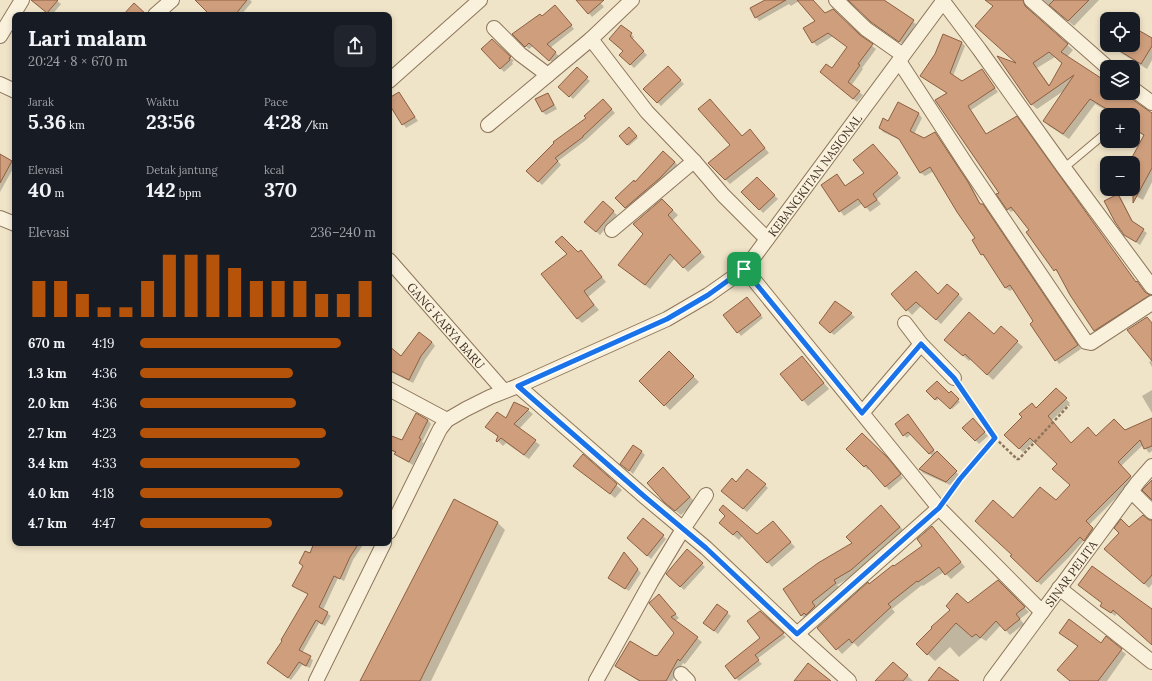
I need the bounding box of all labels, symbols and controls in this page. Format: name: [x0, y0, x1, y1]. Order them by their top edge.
map controls: [1100, 12, 1140, 196]
button: locate: [1100, 12, 1140, 52]
text: Lari malam: [28, 24, 147, 52]
button: share: [334, 25, 376, 67]
text: 20:24 · 8 × 670 m: [28, 53, 128, 70]
button: layers: [1100, 60, 1140, 100]
text: Jarak: [28, 95, 54, 109]
text: Waktu: [146, 95, 179, 109]
text: Pace: [264, 95, 288, 109]
button: +: [1100, 108, 1140, 148]
text: 5.36: [28, 109, 66, 134]
text: 23:56: [146, 109, 195, 134]
text: 4:28: [264, 109, 302, 134]
street label: KEBANGKITAN NASIONAL: [764, 111, 865, 239]
text: km: [66, 118, 85, 132]
text: /km: [302, 118, 328, 132]
button: −: [1100, 156, 1140, 196]
text: Elevasi: [28, 163, 63, 177]
text: Detak jantung: [146, 163, 218, 177]
text: kcal: [264, 163, 284, 177]
text: 40: [28, 177, 52, 202]
text: 142: [146, 177, 176, 202]
text: 370: [264, 177, 297, 202]
text: m: [52, 186, 64, 200]
text: bpm: [176, 186, 201, 200]
text: Elevasi: [28, 224, 69, 241]
text: 236–240 m: [310, 224, 376, 241]
pin: [727, 252, 761, 286]
icon: arrive: [733, 258, 755, 280]
street label: GANG KARYA BARU: [404, 279, 488, 372]
text: 670 m: [28, 335, 65, 352]
text: 4:19: [92, 335, 115, 352]
text: 1.3 km: [28, 365, 67, 382]
text: 4:36: [92, 365, 117, 382]
text: 2.0 km: [28, 395, 69, 412]
text: 4:36: [92, 395, 117, 412]
text: 2.7 km: [28, 425, 67, 442]
text: 4:23: [92, 425, 116, 442]
text: 3.4 km: [28, 455, 69, 472]
text: 4:33: [92, 455, 117, 472]
text: 4.0 km: [28, 485, 69, 502]
text: 4:18: [92, 485, 114, 502]
text: 4.7 km: [28, 515, 67, 532]
text: 4:47: [92, 515, 115, 532]
street label: SINAR PELITA: [1041, 537, 1100, 609]

